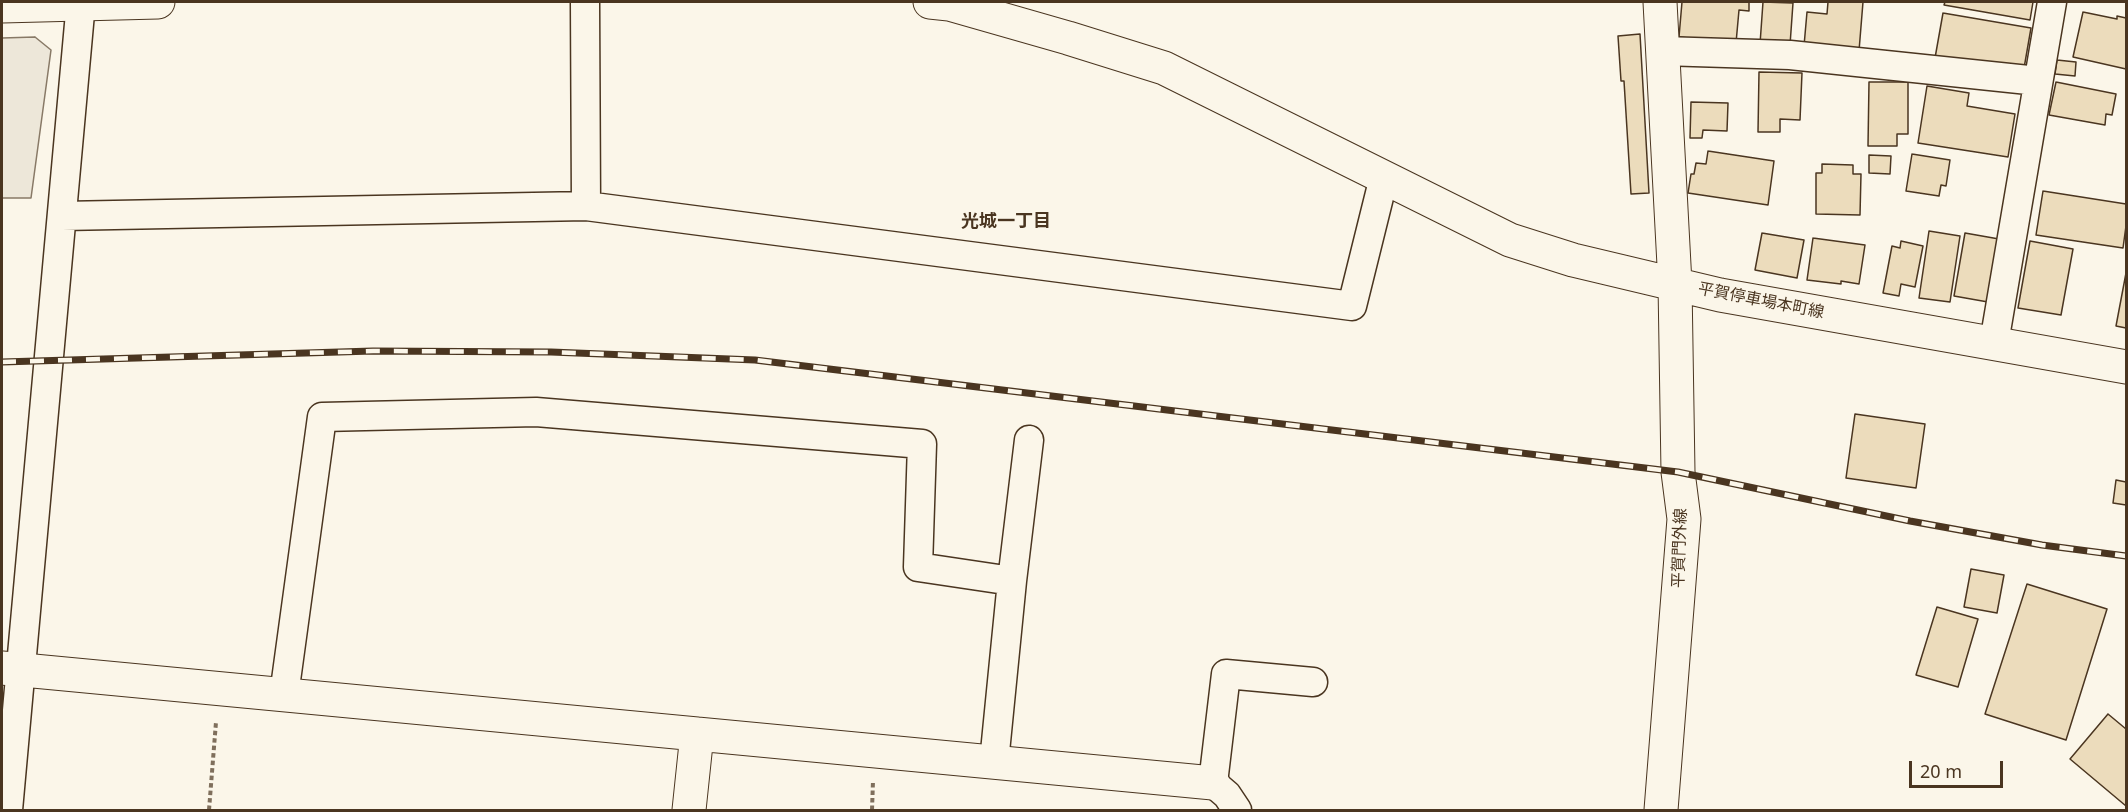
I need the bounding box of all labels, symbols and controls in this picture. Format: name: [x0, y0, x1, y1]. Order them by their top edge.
district label: 光城一丁目: [961, 211, 1051, 233]
street label: 平賀停車場本町線: [1696, 279, 1826, 323]
street label: 平賀門外線: [1669, 508, 1691, 588]
scale bar: [1912, 749, 2006, 787]
text: 20 m: [1920, 759, 1962, 783]

